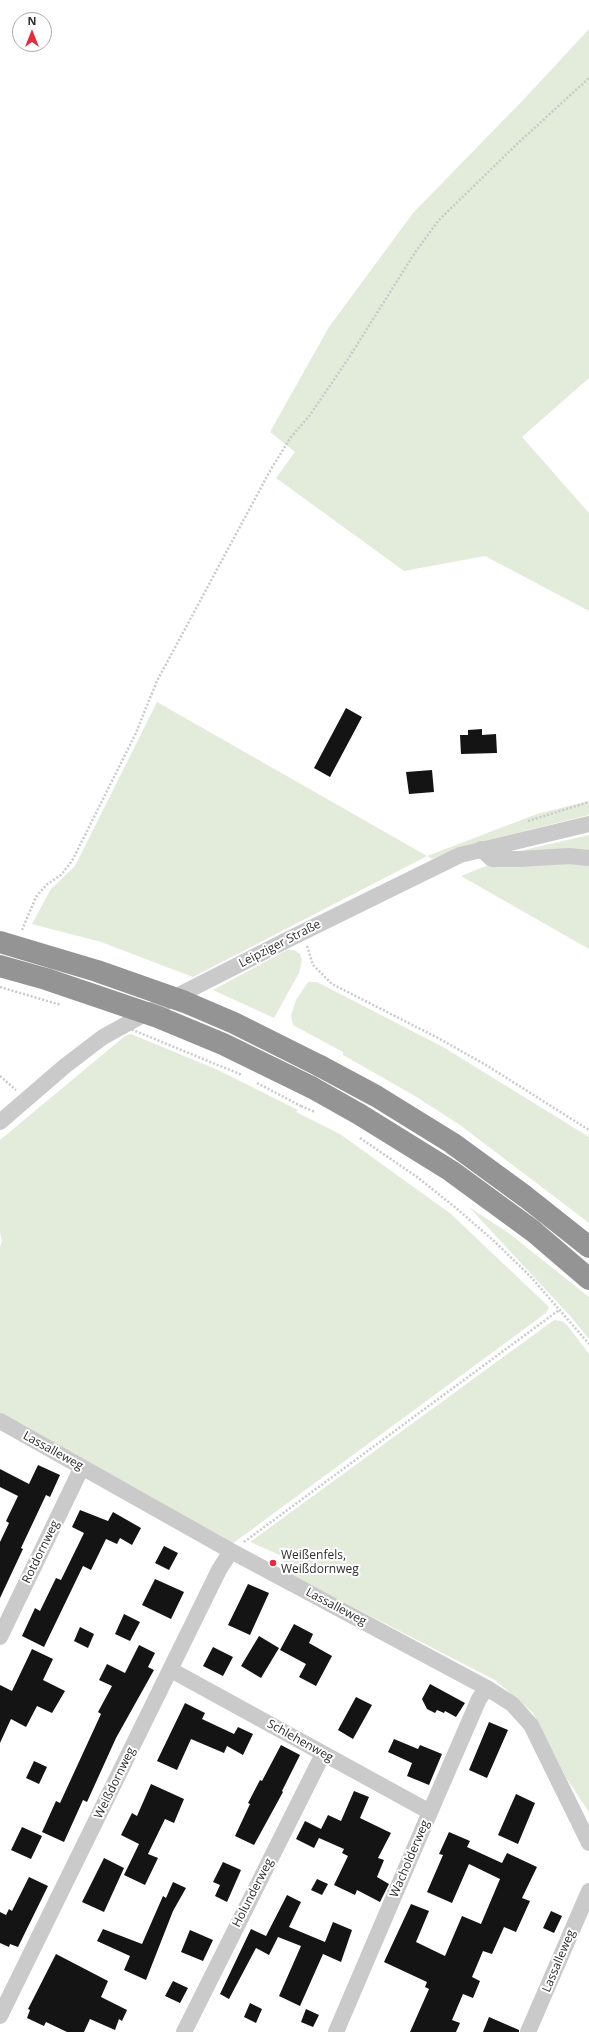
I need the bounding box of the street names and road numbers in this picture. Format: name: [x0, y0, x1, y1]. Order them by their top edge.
street label: Leipziger Straße: [237, 917, 323, 971]
street label: Lassalleweg: [20, 1429, 86, 1473]
street label: Rotdornweg: [20, 1518, 62, 1586]
street label: Lassalleweg: [303, 1585, 369, 1629]
street label: Schlehenweg: [264, 1717, 336, 1765]
street label: Weißdornweg: [91, 1745, 139, 1821]
street label: Wacholderweg: [387, 1818, 433, 1900]
street label: Holunderweg: [229, 1856, 277, 1930]
street label: Lassalleweg: [539, 1928, 579, 1994]

